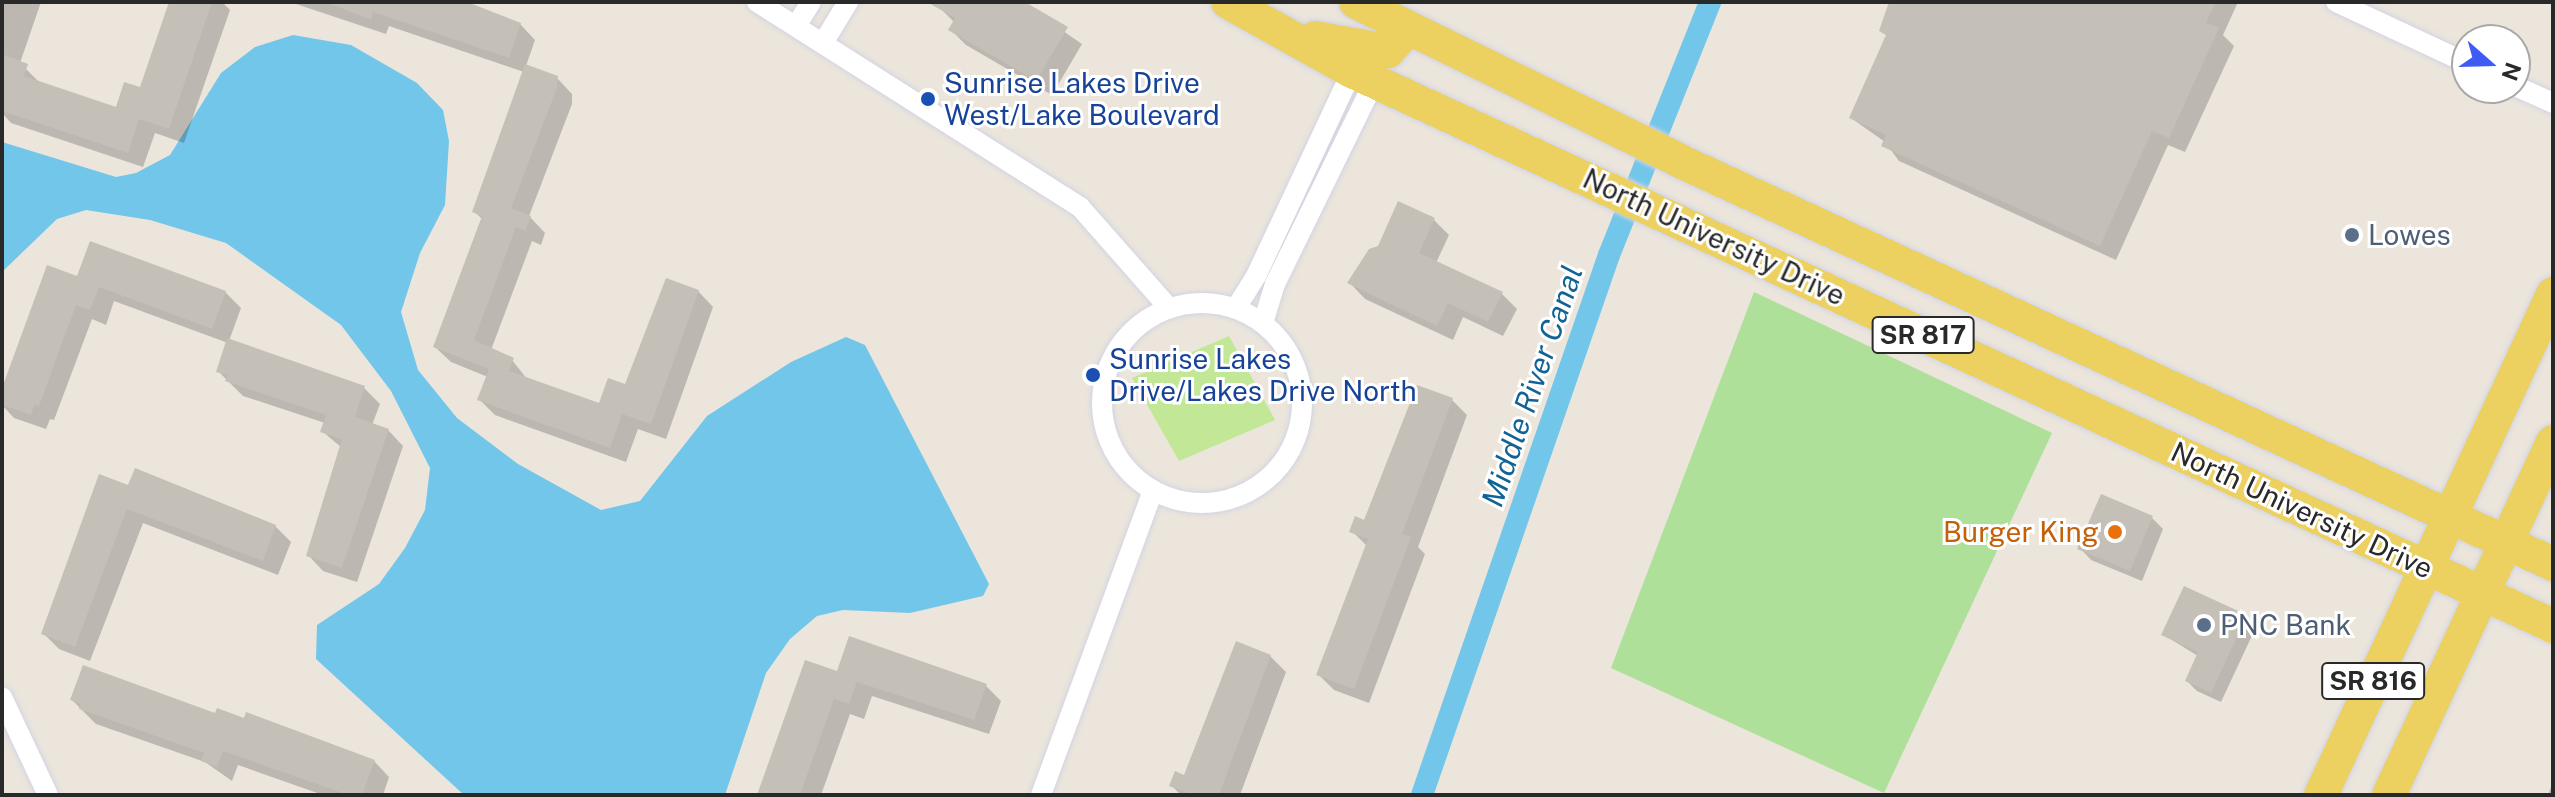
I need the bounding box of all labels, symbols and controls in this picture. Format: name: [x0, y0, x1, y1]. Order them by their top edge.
north arrow: [2451, 24, 2531, 104]
text: N: [2497, 59, 2527, 84]
place label: Sunrise Lakes Drive West/Lake Boulevard: [944, 66, 1220, 132]
marker: Sunrise Lakes Drive West/Lake Boulevard: [919, 90, 937, 108]
street label: North University Drive: [1578, 162, 1850, 312]
place label: Lowes: [2368, 218, 2451, 252]
marker: Lowes: [2343, 226, 2361, 244]
water label: Middle River Canal: [1474, 261, 1590, 511]
road number: SR 817: [1871, 313, 1975, 357]
place label: Sunrise Lakes Drive/Lakes Drive North: [1109, 342, 1417, 408]
marker: Sunrise Lakes Drive/Lakes Drive North: [1084, 366, 1102, 384]
street label: North University Drive: [2166, 435, 2438, 585]
place label: Burger King: [1943, 515, 2099, 549]
marker: Burger King: [2106, 523, 2124, 541]
place label: PNC Bank: [2220, 608, 2351, 642]
marker: PNC Bank: [2195, 616, 2213, 634]
road number: SR 816: [2321, 659, 2425, 703]

